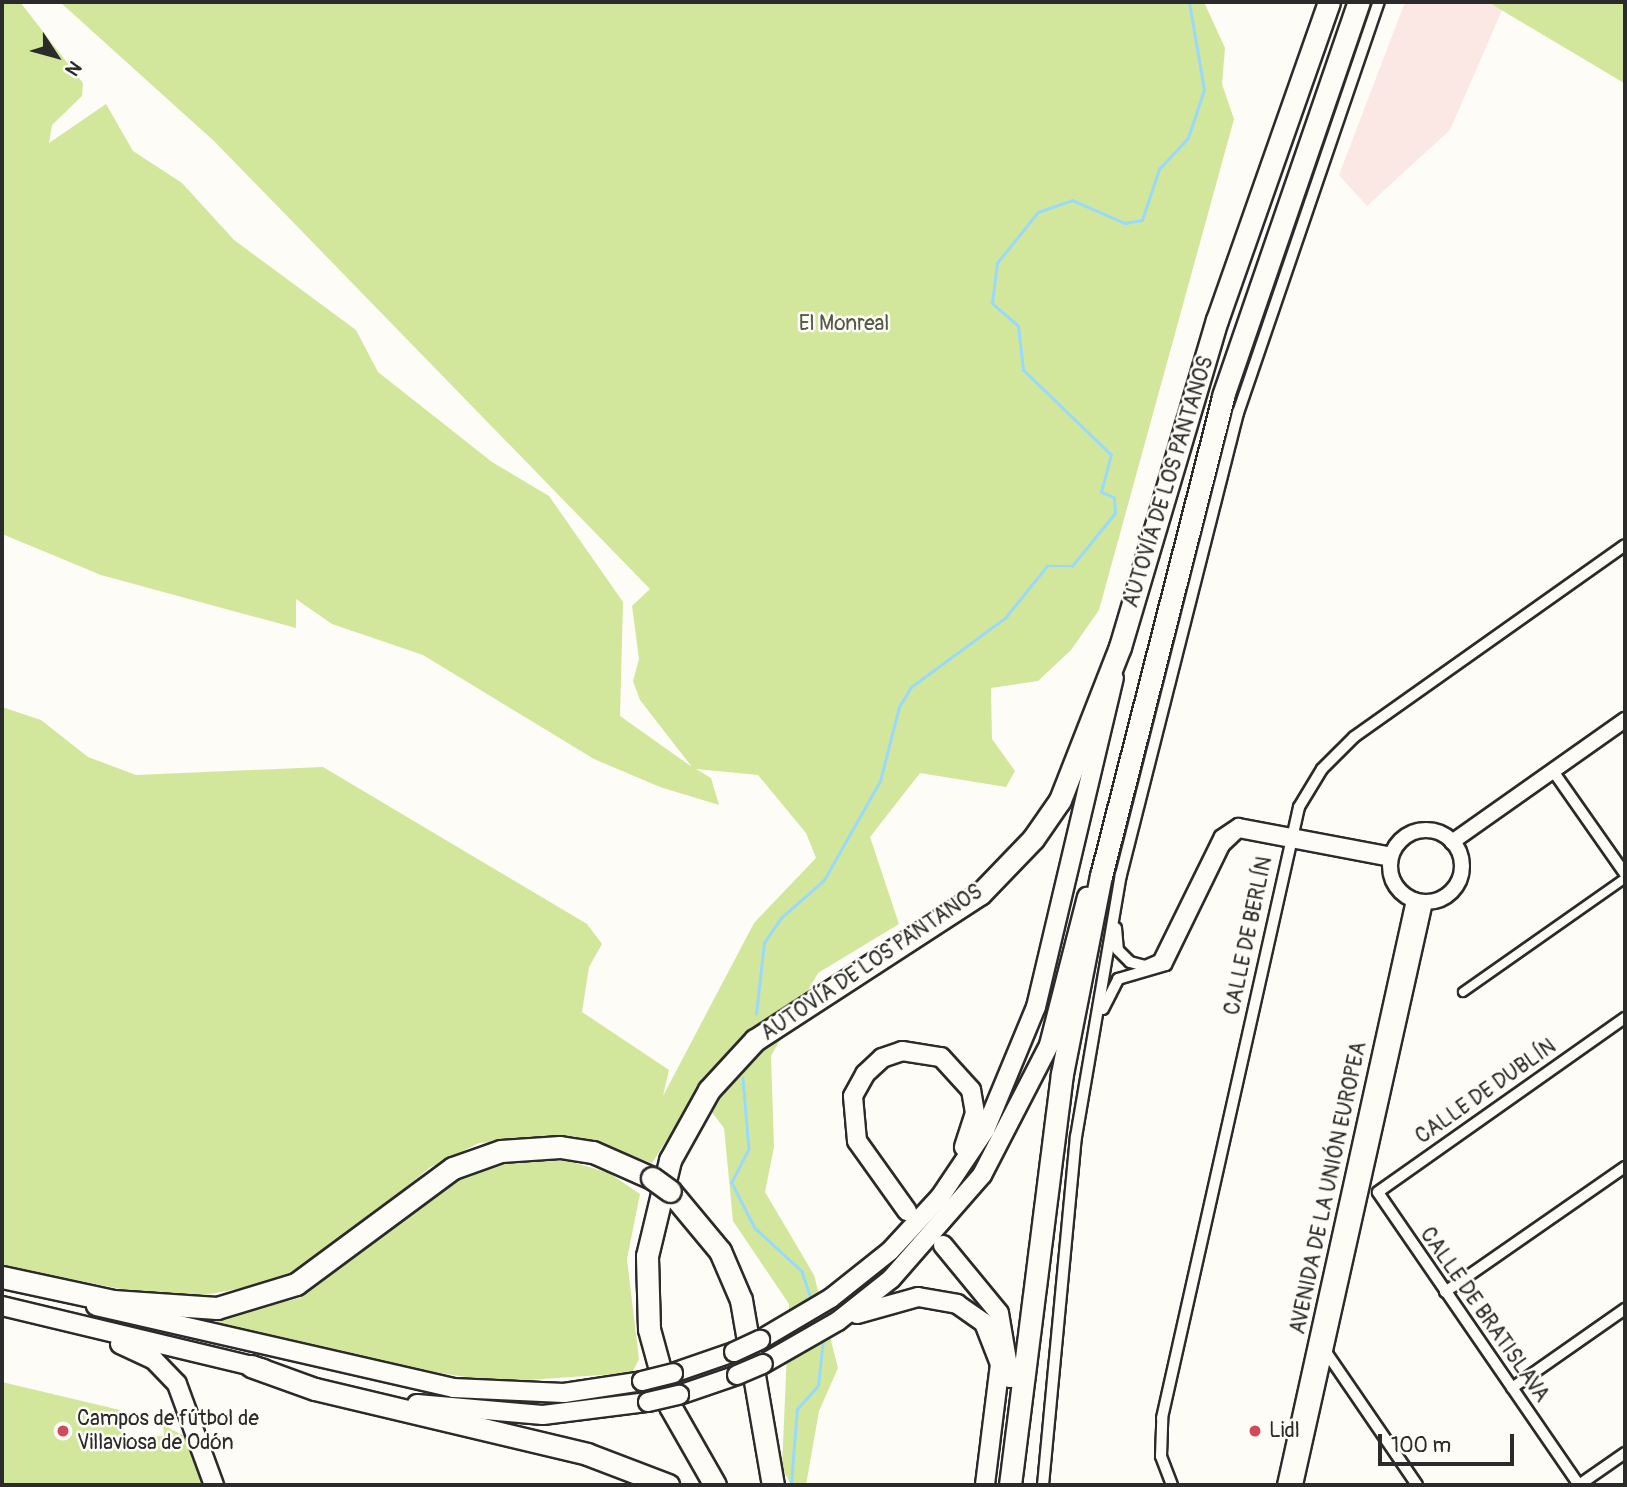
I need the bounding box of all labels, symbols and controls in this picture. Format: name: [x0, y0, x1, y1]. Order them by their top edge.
north arrow: [21, 21, 91, 91]
text: N: [60, 56, 86, 81]
park label: El Monreal: [799, 311, 889, 337]
street label: AUTOVÍA DE LOS PANTANOS: [1119, 353, 1219, 611]
street label: CALLE DE BERLÍN: [1220, 854, 1278, 1018]
street label: AUTOVÍA DE LOS PANTANOS: [757, 879, 987, 1047]
street label: CALLE DE DUBLÍN: [1411, 1034, 1561, 1150]
street label: AVENIDA DE LA UNIÓN EUROPEA: [1286, 1039, 1372, 1337]
street label: CALLE DE BRATISLAVA: [1414, 1223, 1554, 1407]
place label: Campos de fútbol de Villaviosa de Odón: [77, 1406, 259, 1456]
place label: Lidl: [1269, 1418, 1300, 1444]
scale bar: [1382, 1420, 1518, 1464]
marker: Campos de fútbol de Villaviosa de Odón: [55, 1423, 71, 1439]
marker: Lidl: [1247, 1423, 1263, 1439]
text: 100 m: [1391, 1432, 1451, 1459]

